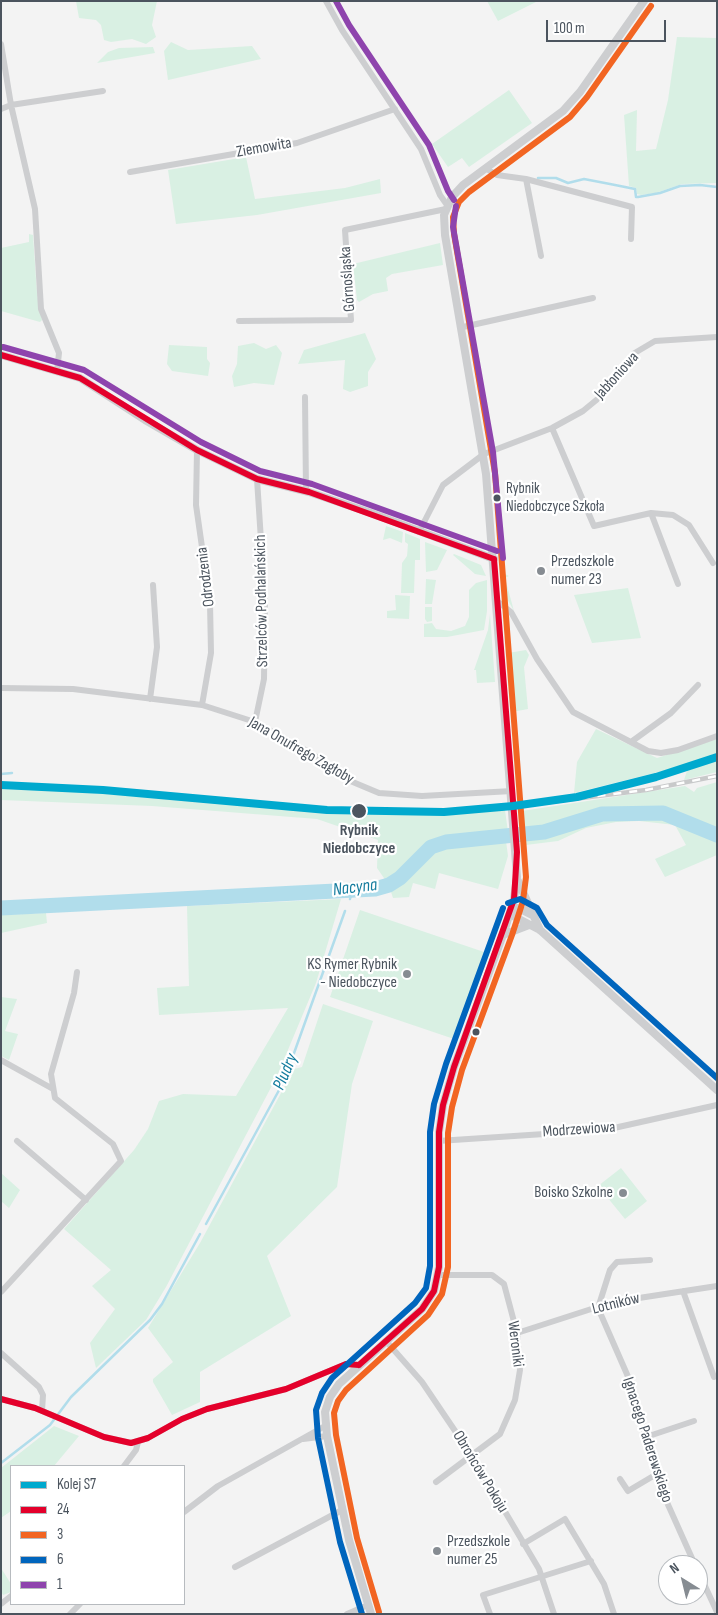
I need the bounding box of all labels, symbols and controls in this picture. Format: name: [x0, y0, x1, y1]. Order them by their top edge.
scale bar: [548, 10, 668, 42]
text: 100 m: [554, 19, 585, 38]
street label: Ziemowita: [235, 134, 293, 162]
street label: Górnośląska: [336, 246, 360, 312]
street label: Jabłoniowa: [591, 348, 643, 404]
place label: Rybnik Niedobczyce Szkoła: [506, 480, 605, 515]
marker: Rybnik Niedobczyce Szkoła: [492, 493, 502, 503]
street label: Strzelców Podhalańskich: [251, 534, 273, 668]
street label: Odrodzenia: [193, 546, 219, 608]
place label: Przedszkole numer 23: [551, 552, 614, 590]
marker: Przedszkole numer 23: [535, 565, 547, 577]
street label: Jana Onufrego Zagłoby: [245, 713, 357, 789]
marker: Rybnik Niedobczyce: [350, 802, 368, 820]
place label: Rybnik Niedobczyce: [323, 821, 395, 859]
water label: Nacyna: [332, 875, 378, 901]
place label: KS Rymer Rybnik - Niedobczyce: [307, 955, 397, 993]
marker: KS Rymer Rybnik - Niedobczyce: [401, 968, 413, 980]
unlabelled marker: [471, 1027, 481, 1037]
water label: Pludry: [269, 1051, 303, 1093]
street label: Modrzewiowa: [542, 1118, 616, 1142]
place label: Boisko Szkolne: [534, 1183, 613, 1203]
marker: Boisko Szkolne: [617, 1187, 629, 1199]
street label: Lotników: [590, 1289, 642, 1319]
street label: Weroniki: [503, 1320, 527, 1368]
street label: Ignacego Paderewskiego: [618, 1375, 676, 1505]
street label: Obrońców Pokoju: [448, 1428, 512, 1516]
legend: [10, 1465, 185, 1605]
text: Kolej S7: [57, 1475, 96, 1494]
text: 24: [57, 1500, 69, 1519]
text: 3: [57, 1525, 63, 1544]
place label: Przedszkole numer 25: [447, 1532, 510, 1570]
marker: Przedszkole numer 25: [431, 1545, 443, 1557]
text: 6: [57, 1550, 64, 1569]
north arrow: [658, 1555, 708, 1605]
text: N: [666, 1559, 682, 1577]
text: 1: [57, 1575, 62, 1594]

